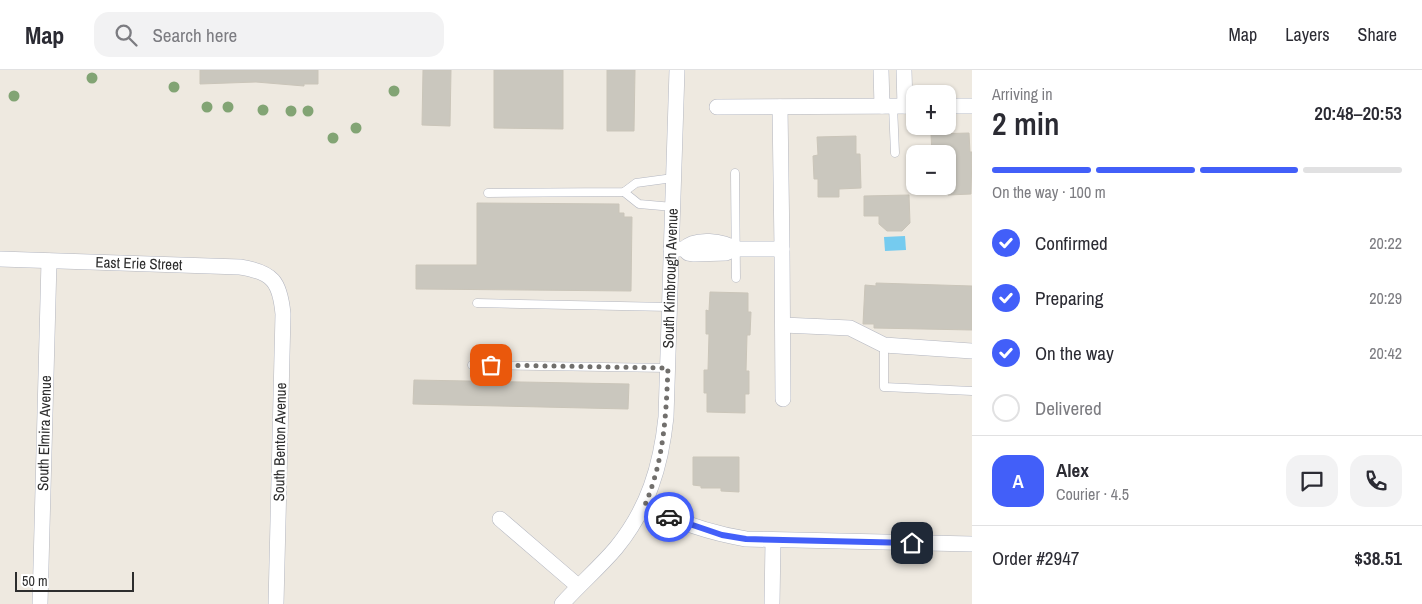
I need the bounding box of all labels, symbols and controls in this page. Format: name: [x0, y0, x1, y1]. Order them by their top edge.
search box: [94, 12, 444, 57]
text: Map: [25, 19, 64, 51]
icon: search: [112, 21, 140, 49]
text: Search here: [152, 22, 237, 48]
text: Map: [1229, 22, 1257, 47]
text: Layers: [1285, 22, 1330, 47]
text: Share: [1358, 22, 1397, 47]
text: Arriving in: [992, 83, 1053, 105]
map controls: [906, 85, 956, 195]
button: +: [906, 85, 956, 135]
text: 20:48–20:53: [1314, 100, 1402, 126]
text: 2 min: [992, 102, 1060, 145]
button: −: [906, 145, 956, 195]
text: On the way · 100 m: [992, 181, 1106, 203]
street label: South Kimbrough Avenue: [657, 208, 683, 349]
icon: check: [992, 229, 1020, 257]
text: Confirmed: [1035, 230, 1108, 256]
text: 20:22: [1369, 232, 1402, 254]
street label: East Erie Street: [95, 251, 183, 275]
icon: check: [992, 284, 1020, 312]
text: Preparing: [1035, 285, 1103, 311]
text: 20:29: [1369, 287, 1402, 309]
icon: check: [992, 339, 1020, 367]
text: On the way: [1035, 340, 1114, 366]
text: 20:42: [1369, 342, 1402, 364]
pin: [470, 344, 512, 386]
icon: bag: [477, 351, 505, 379]
street label: South Elmira Avenue: [32, 375, 56, 491]
street label: South Benton Avenue: [268, 382, 291, 502]
text: Delivered: [1035, 395, 1102, 421]
button: chat: [1286, 455, 1338, 507]
button: phone: [1350, 455, 1402, 507]
text: Alex: [1056, 457, 1089, 483]
text: A: [1012, 468, 1024, 494]
text: Courier · 4.5: [1056, 483, 1129, 505]
courier: [644, 492, 694, 542]
icon: car: [655, 503, 683, 531]
pin: [891, 522, 933, 564]
icon: home: [898, 529, 926, 557]
text: Order #2947: [992, 545, 1079, 571]
text: $38.51: [1354, 545, 1402, 571]
scale bar: [15, 569, 134, 592]
text: 50 m: [22, 572, 48, 590]

